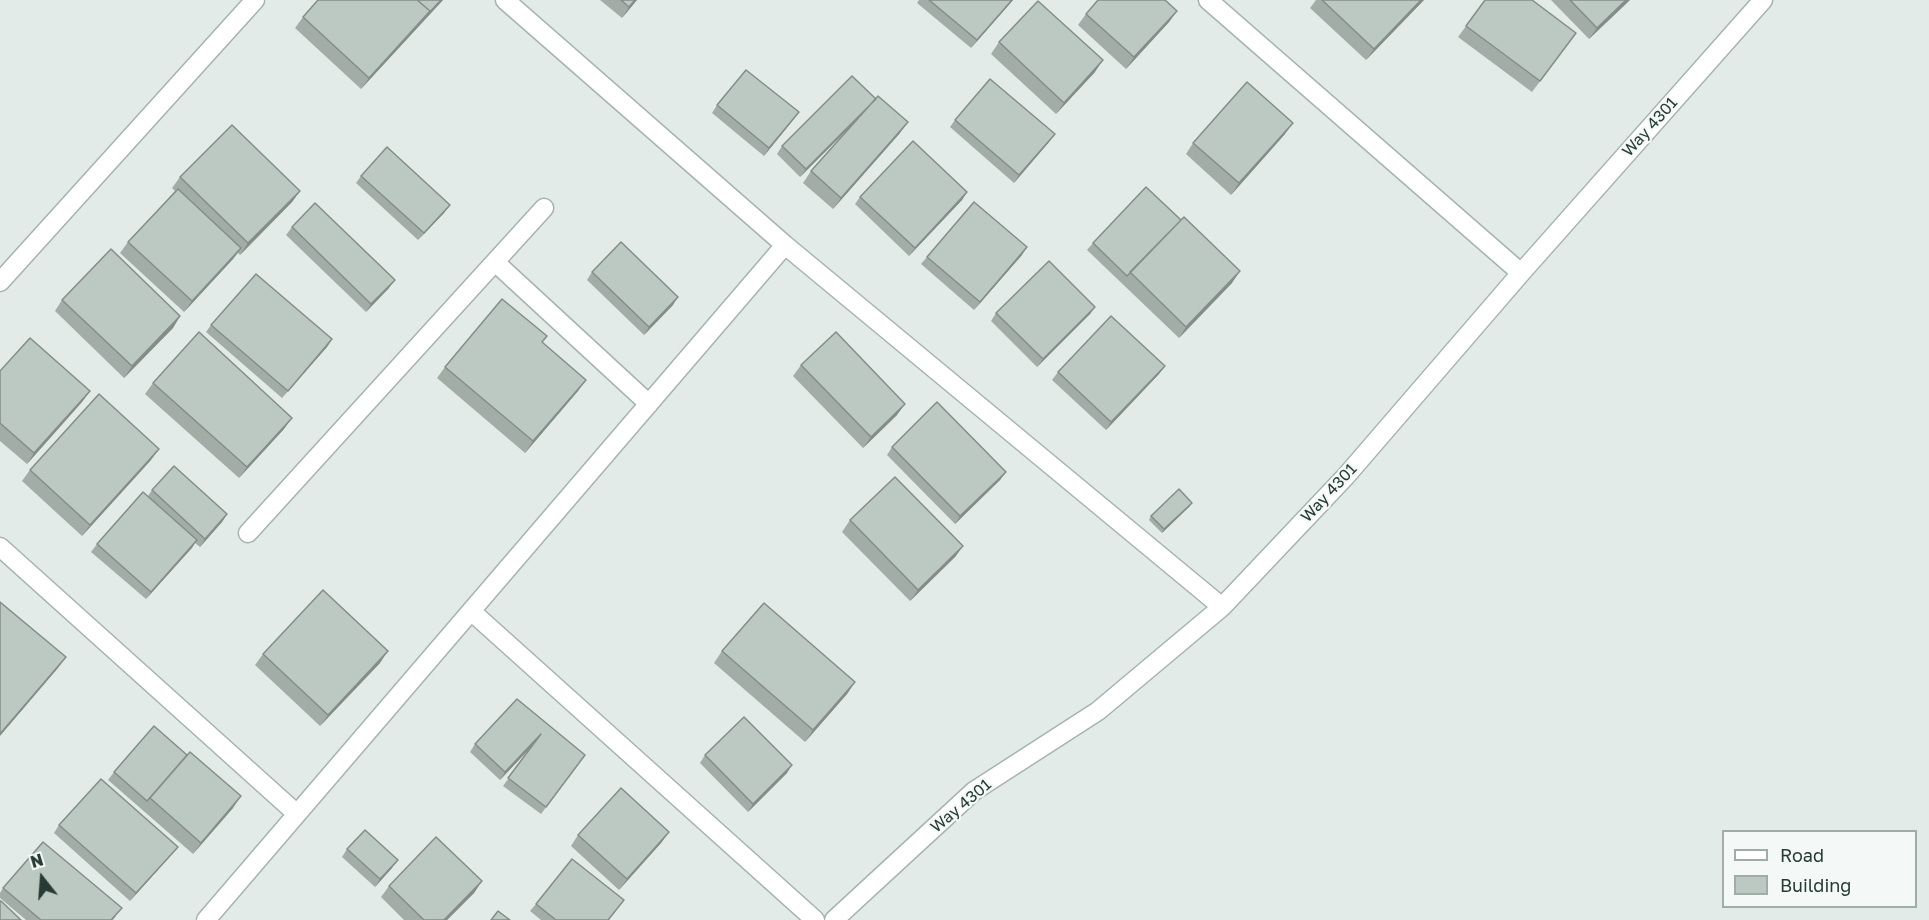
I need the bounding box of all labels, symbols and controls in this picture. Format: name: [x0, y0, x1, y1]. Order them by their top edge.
street label: Way 4301: [1618, 93, 1682, 161]
street label: Way 4301: [1297, 460, 1361, 526]
street label: Way 4301: [927, 775, 995, 837]
legend: [1722, 830, 1917, 908]
text: Road: [1780, 844, 1824, 866]
north arrow: [12, 848, 72, 908]
text: N: [28, 849, 45, 872]
text: Building: [1780, 874, 1851, 896]

